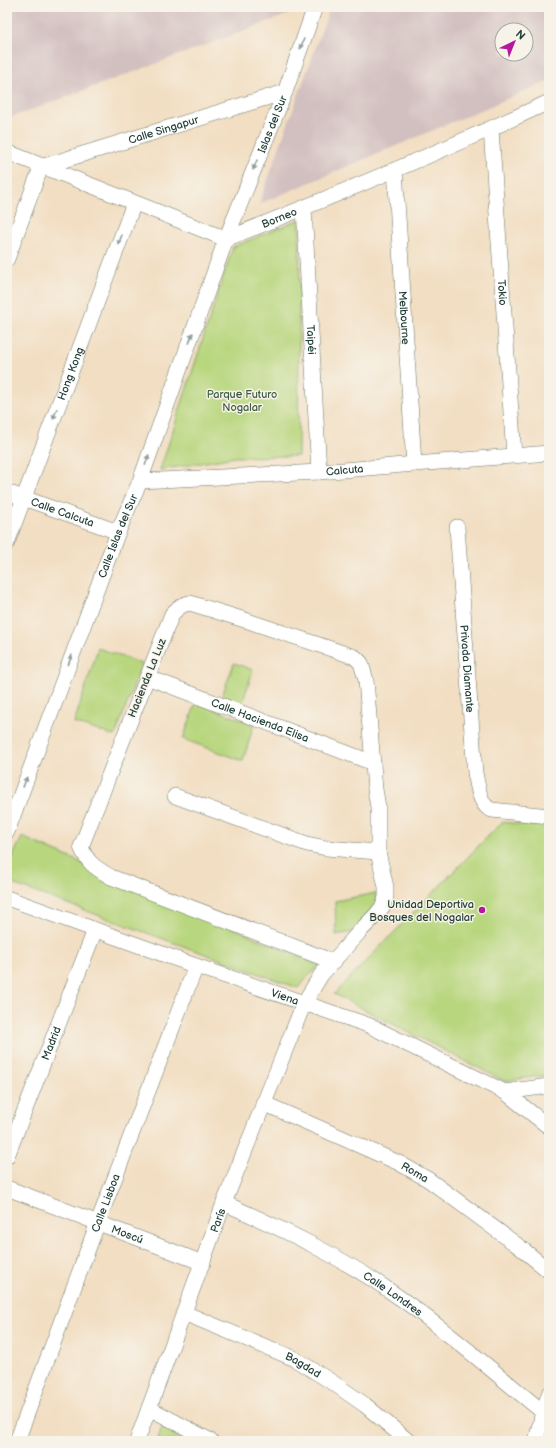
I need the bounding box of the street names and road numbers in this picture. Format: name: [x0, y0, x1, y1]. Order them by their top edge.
street label: Islas del Sur: [255, 93, 290, 155]
street label: Calle Singapur: [127, 112, 201, 146]
street label: Borneo: [260, 205, 299, 231]
street label: Tokio: [495, 279, 510, 306]
street label: Melbourne: [396, 290, 413, 345]
street label: Taipéi: [304, 325, 319, 355]
street label: Hong Kong: [55, 345, 86, 402]
street label: Calcuta: [325, 462, 364, 478]
street label: Calle Islas del Sur: [95, 491, 140, 580]
street label: Calle Calcuta: [29, 495, 96, 529]
street label: Privada Diamante: [458, 624, 477, 713]
street label: Hacienda La Luz: [125, 636, 169, 719]
street label: Calle Hacienda Elisa: [209, 696, 311, 744]
street label: Viena: [270, 986, 301, 1007]
street label: Madrid: [39, 1025, 63, 1062]
street label: Roma: [399, 1159, 431, 1185]
street label: Calle Lisboa: [88, 1172, 122, 1234]
street label: París: [207, 1206, 228, 1234]
street label: Moscú: [110, 1222, 145, 1246]
street label: Calle Londres: [361, 1269, 425, 1319]
street label: Bagdad: [284, 1349, 323, 1380]

